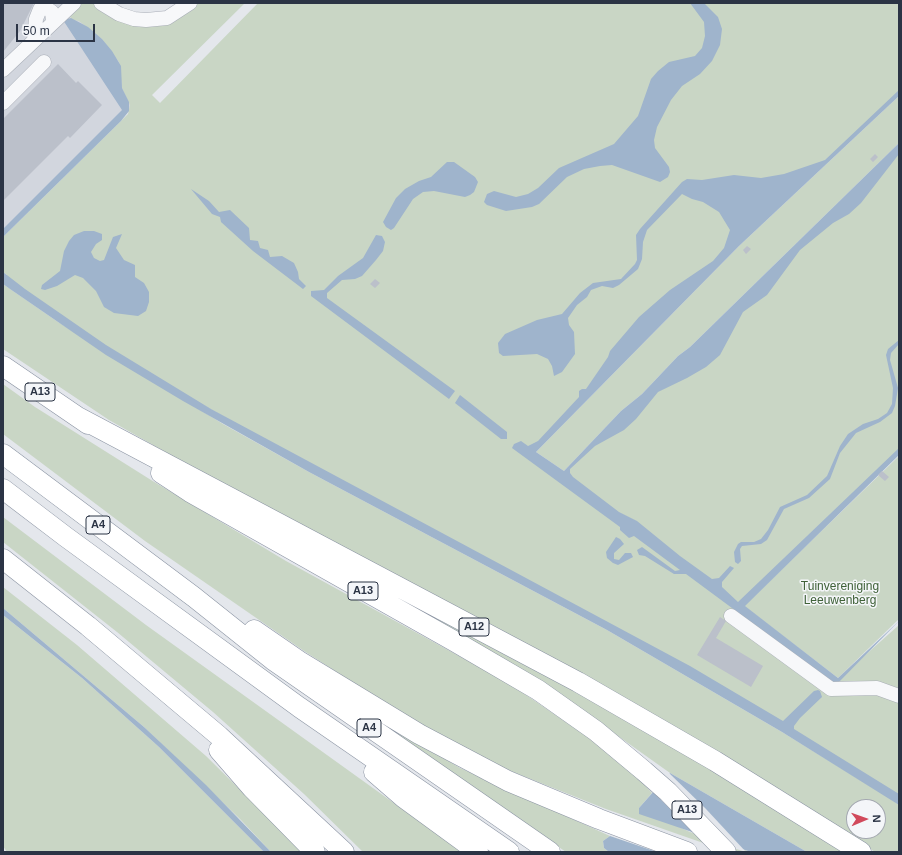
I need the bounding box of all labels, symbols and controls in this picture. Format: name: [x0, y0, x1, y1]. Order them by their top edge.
scale bar: [18, 16, 97, 42]
text: 50 m: [23, 24, 50, 38]
road number: A13: [25, 383, 55, 401]
road number: A4: [86, 516, 110, 534]
park label: Tuinvereniging Leeuwenberg: [801, 580, 879, 608]
road number: A13: [348, 582, 378, 600]
road number: A12: [459, 618, 489, 636]
road number: A4: [357, 719, 381, 737]
north arrow: [846, 799, 886, 839]
road number: A13: [672, 801, 702, 819]
text: N: [871, 814, 883, 823]

